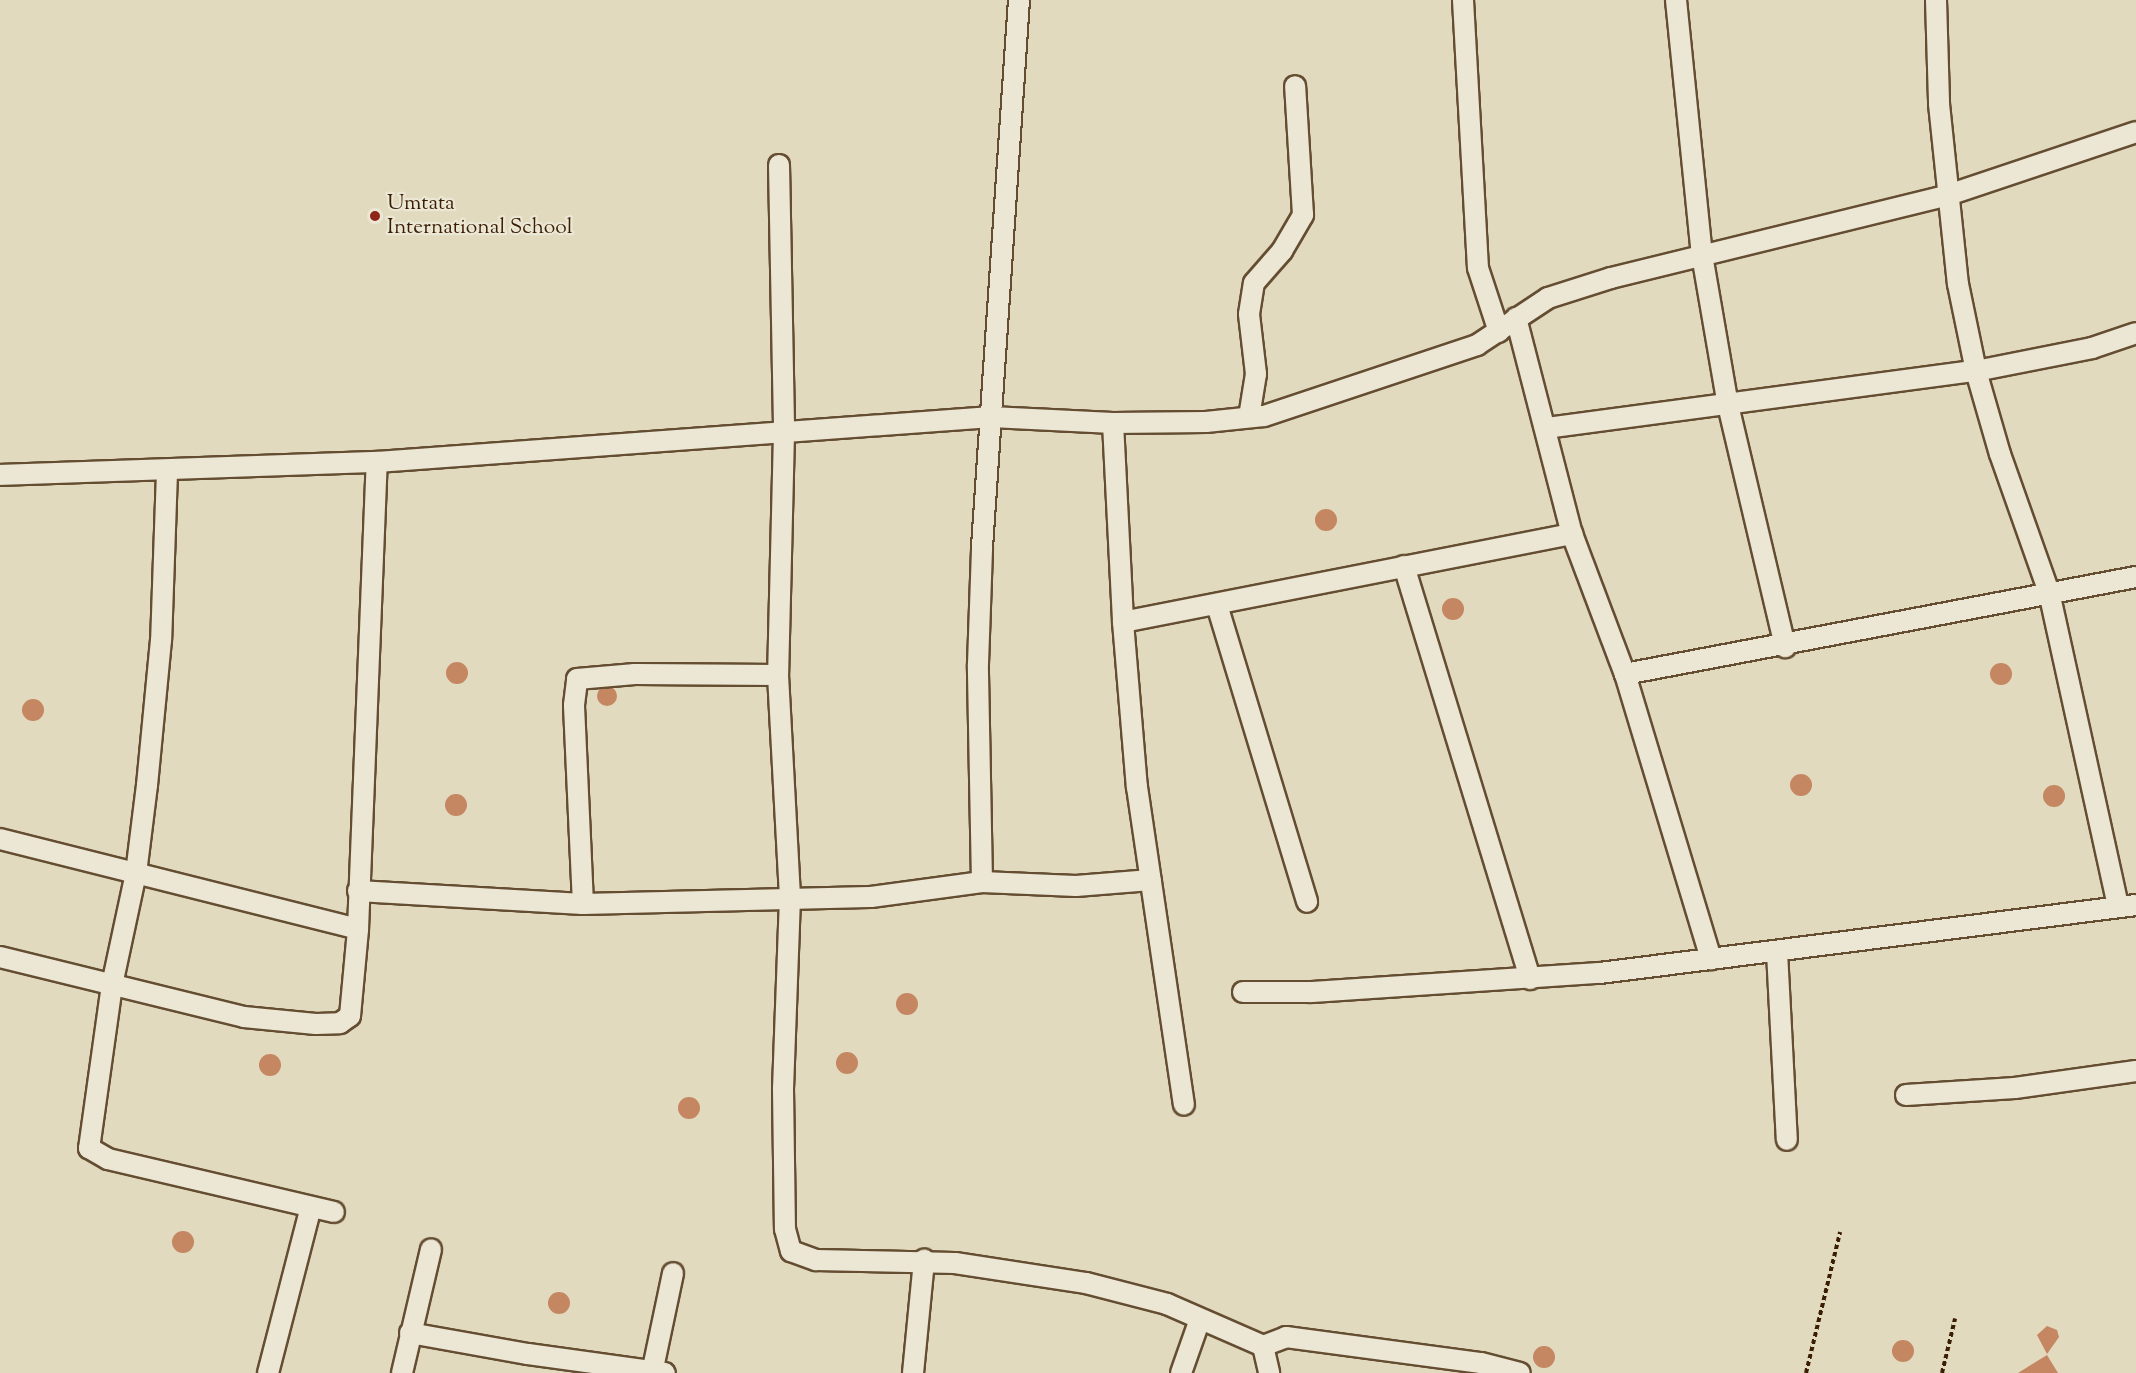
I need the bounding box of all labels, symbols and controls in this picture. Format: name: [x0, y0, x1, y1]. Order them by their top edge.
place label: Umtata International School: [387, 191, 573, 241]
marker: Umtata International School: [368, 209, 382, 223]

